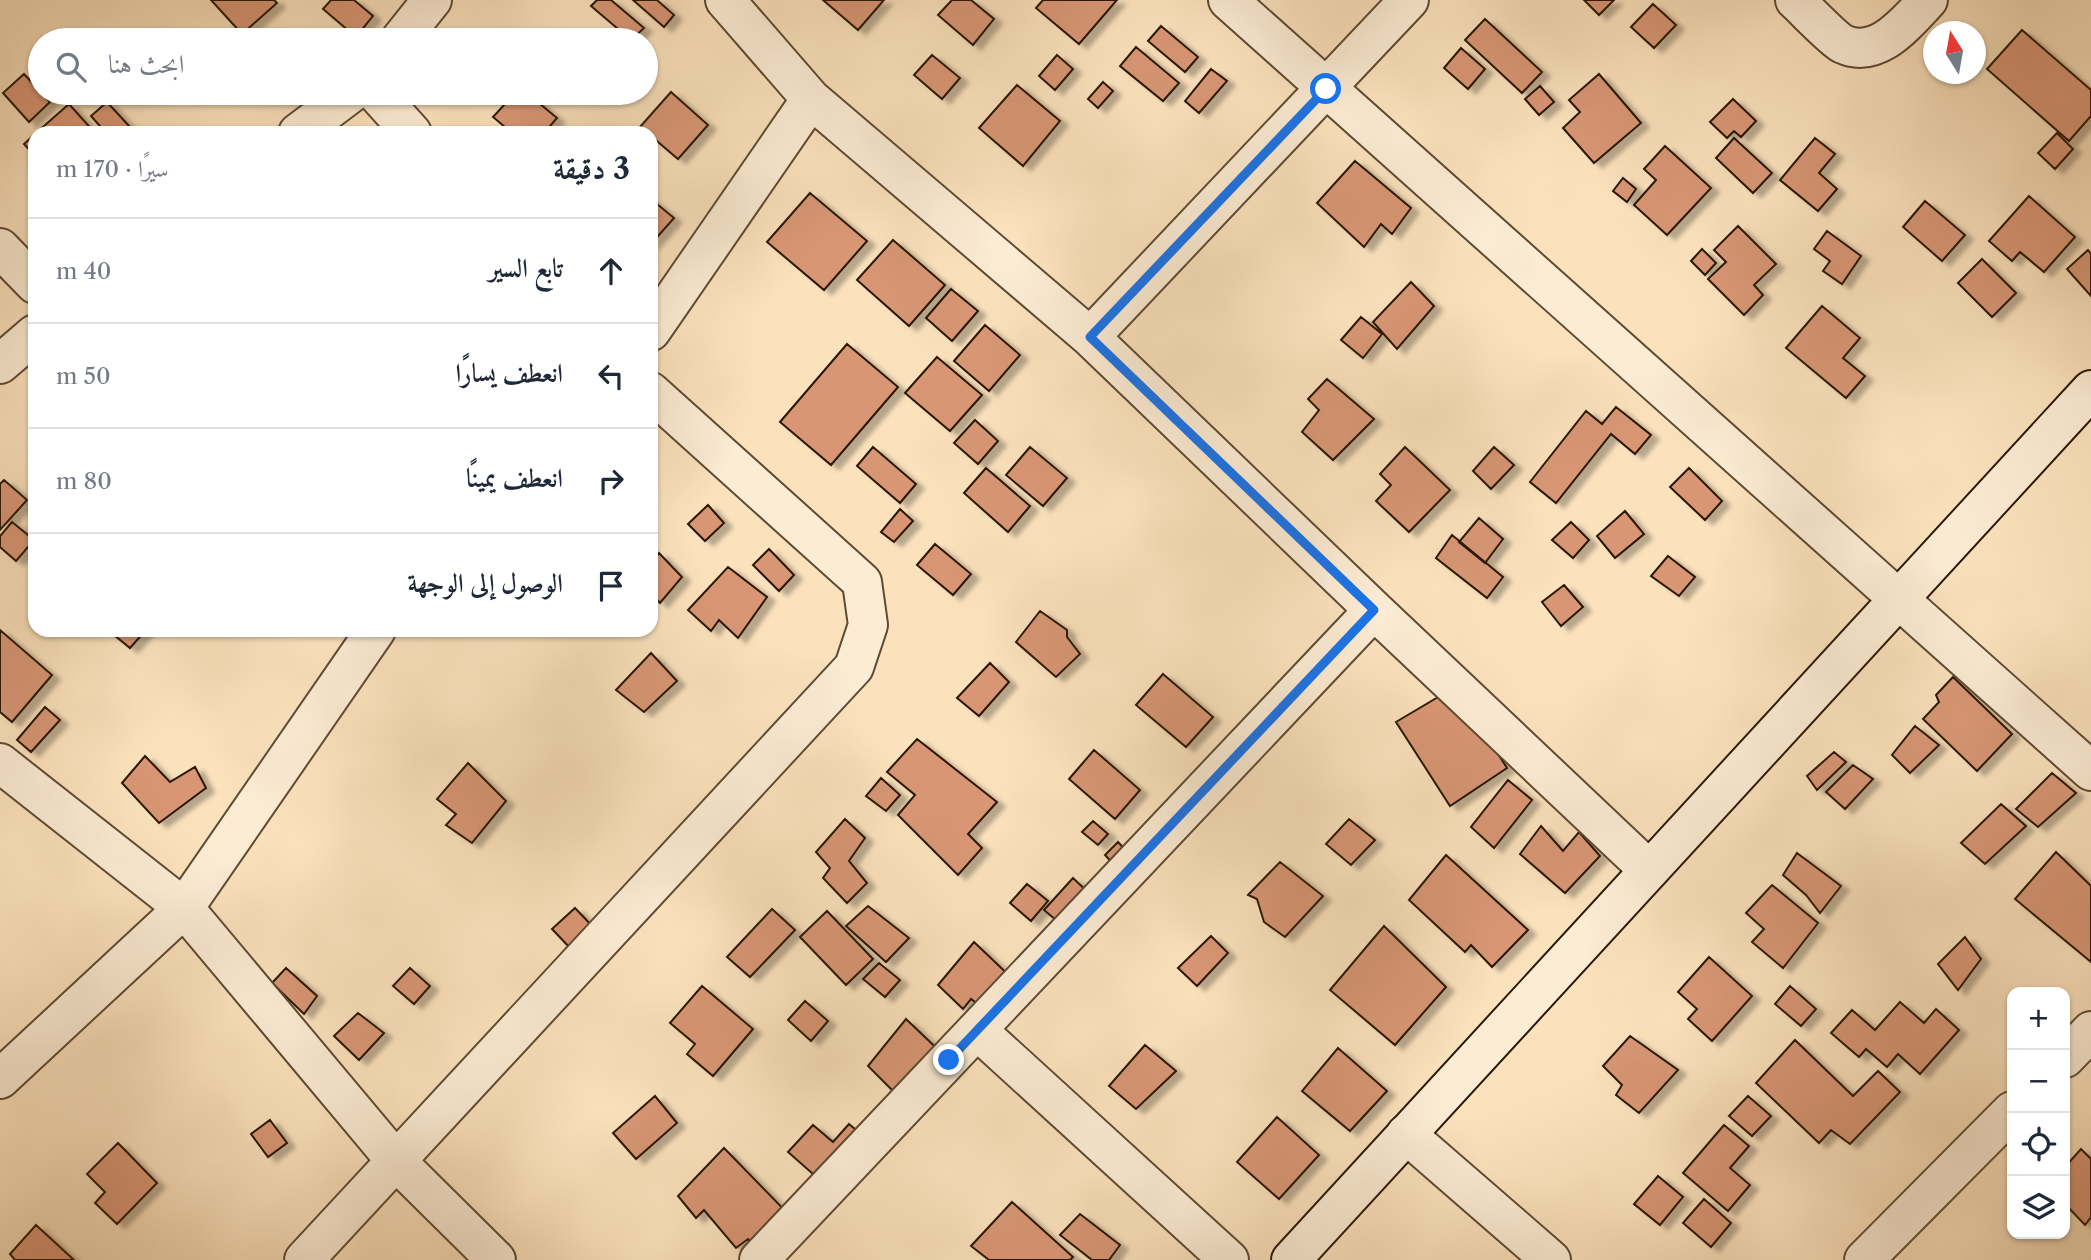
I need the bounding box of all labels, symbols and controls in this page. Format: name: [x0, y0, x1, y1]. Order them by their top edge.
north arrow: [1923, 21, 1986, 84]
search box: [28, 28, 658, 105]
icon: search: [52, 48, 90, 86]
text: ابحث هنا: [108, 48, 184, 80]
route start: [1310, 73, 1341, 104]
text: 3 دقيقة: [553, 150, 630, 187]
text: سيرًا · 170 m: [56, 155, 169, 183]
text: تابع السير: [489, 252, 563, 284]
icon: ahead: [592, 252, 630, 290]
text: 40 m: [56, 257, 111, 285]
text: انعطف يسارًا: [455, 357, 563, 389]
icon: left: [592, 357, 630, 395]
text: 50 m: [56, 362, 111, 390]
text: انعطف يمينًا: [466, 462, 563, 494]
icon: right: [592, 462, 630, 500]
text: 80 m: [56, 467, 112, 495]
text: الوصول إلى الوجهة: [408, 567, 563, 599]
icon: arrive: [592, 567, 630, 605]
map controls: [2007, 987, 2070, 1239]
button: +: [2007, 987, 2070, 1050]
route end: [933, 1044, 964, 1075]
button: −: [2007, 1050, 2070, 1113]
button: locate: [2007, 1113, 2070, 1176]
button: layers: [2007, 1176, 2070, 1239]

